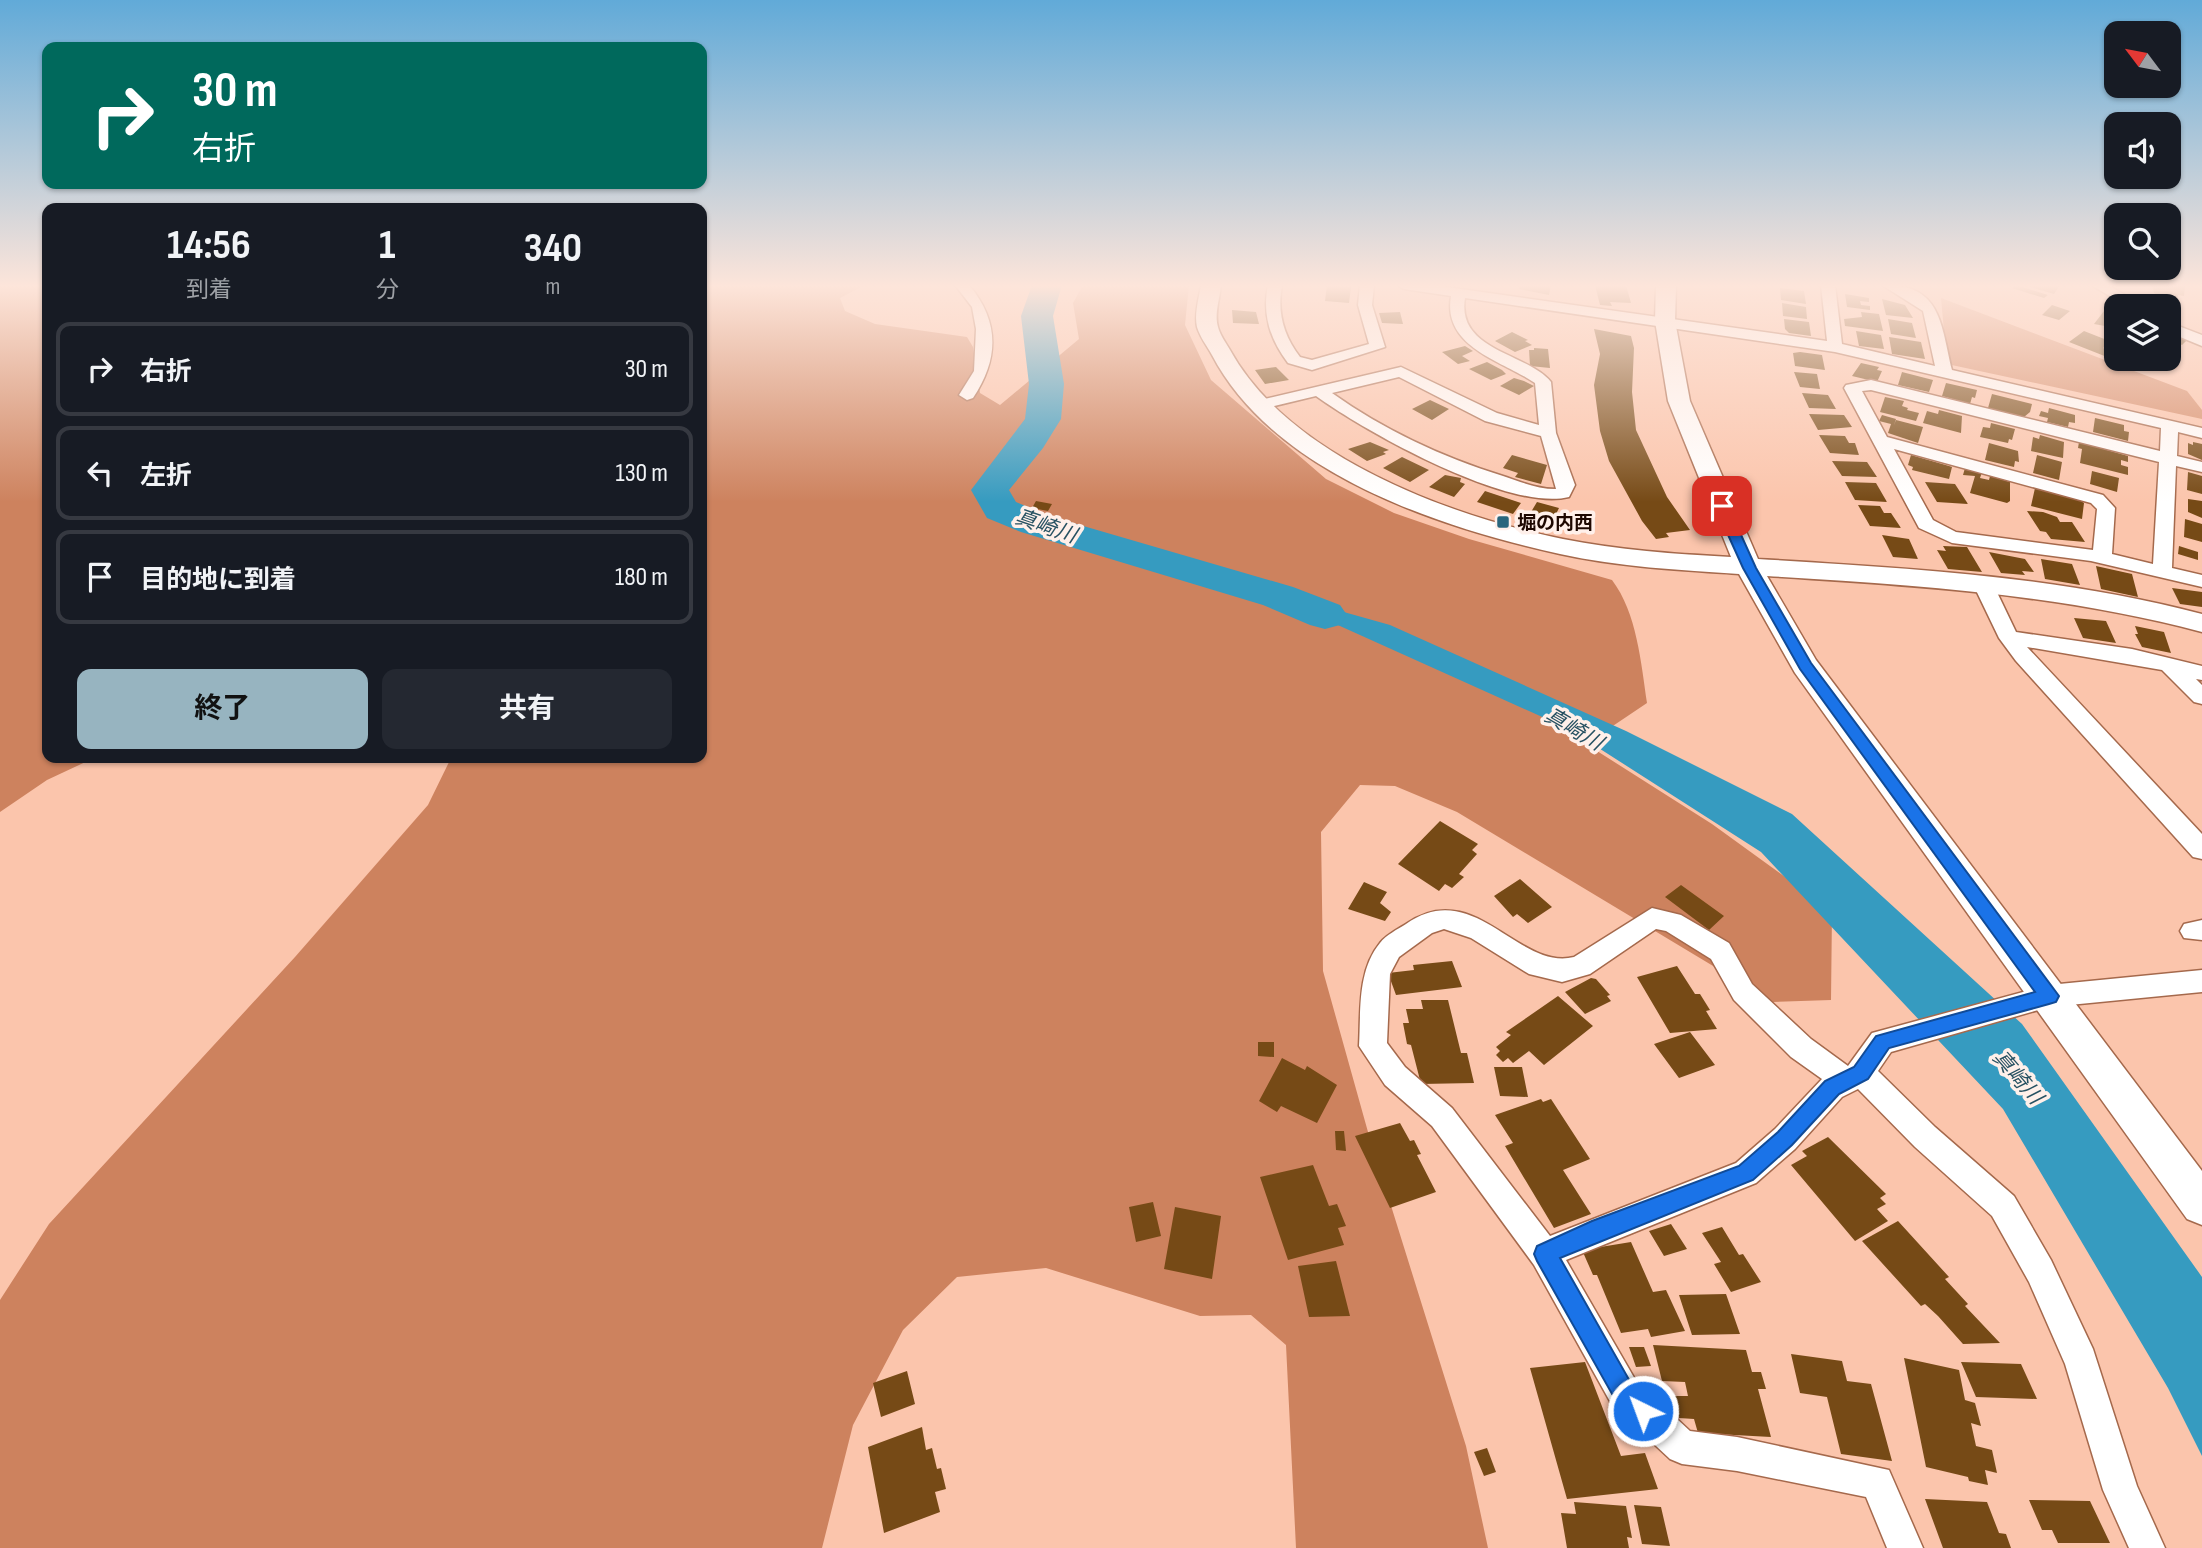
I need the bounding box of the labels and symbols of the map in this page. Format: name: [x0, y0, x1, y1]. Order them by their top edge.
north arrow: [2104, 21, 2180, 98]
pin: [1692, 476, 1752, 536]
water label: 真崎川: [1012, 504, 1082, 549]
place label: 堀の内西: [1517, 512, 1593, 535]
marker: 堀の内西: [1495, 514, 1511, 530]
water label: 真崎川: [1540, 703, 1609, 757]
water label: 真崎川: [1988, 1045, 2049, 1111]
position arrow: [1606, 1374, 1680, 1448]

